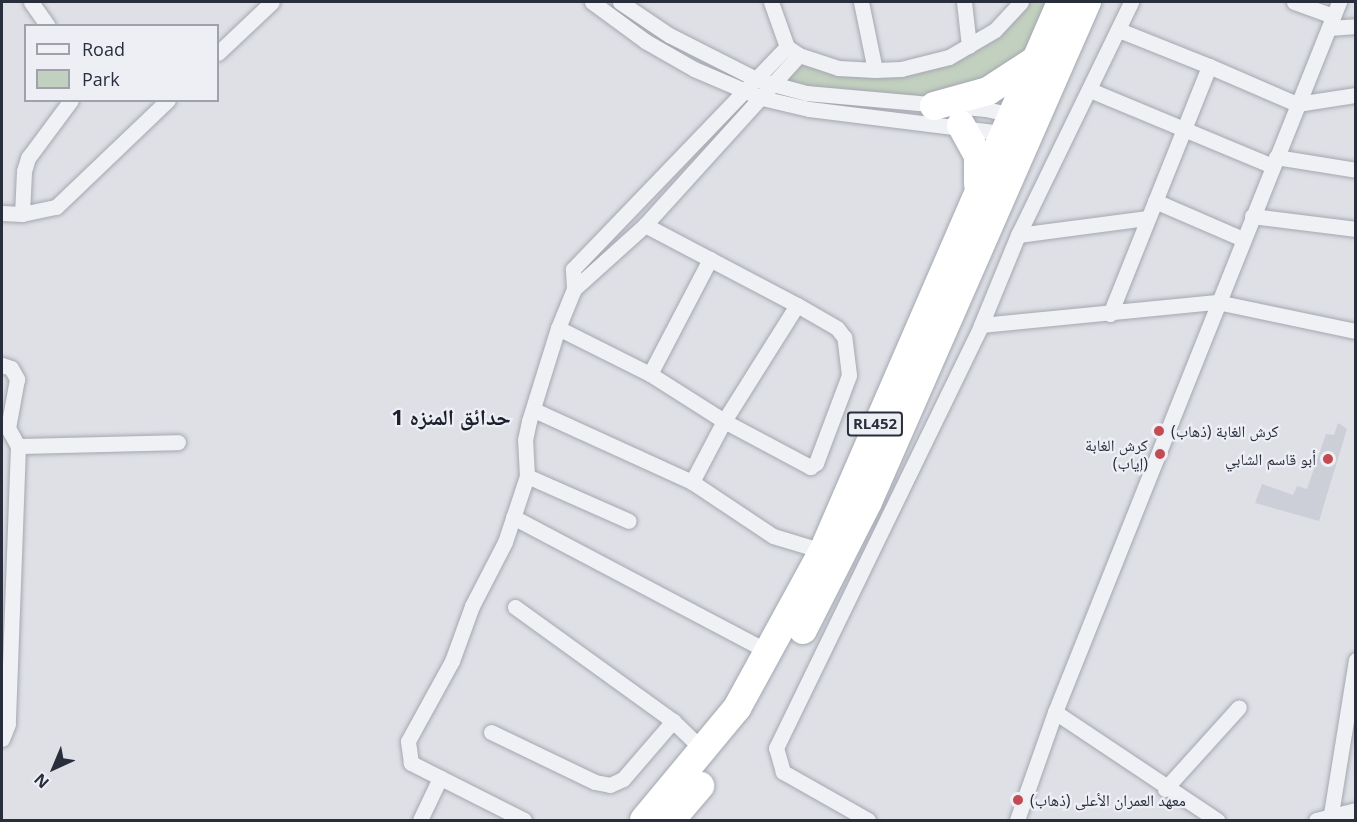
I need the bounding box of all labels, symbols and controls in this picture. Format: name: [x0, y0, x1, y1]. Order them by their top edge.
legend: [24, 24, 219, 102]
text: Road: [82, 37, 125, 61]
text: Park: [82, 67, 120, 91]
district label: حدائق المنزه 1: [391, 404, 511, 430]
road number: RL452: [846, 412, 904, 436]
place label: كرش الغابة (ذهاب): [1171, 421, 1279, 441]
marker: كرش الغابة (ذهاب): [1152, 424, 1166, 438]
place label: كرش الغابة (إياب): [1085, 435, 1148, 473]
marker: كرش الغابة (إياب): [1153, 447, 1167, 461]
place label: أبو قاسم الشابي: [1225, 449, 1316, 469]
marker: أبو قاسم الشابي: [1321, 452, 1335, 466]
north arrow: [24, 738, 84, 798]
text: N: [29, 769, 54, 793]
place label: معهد العمران الأعلى (ذهاب): [1030, 790, 1186, 810]
marker: معهد العمران الأعلى (ذهاب): [1011, 793, 1025, 807]

